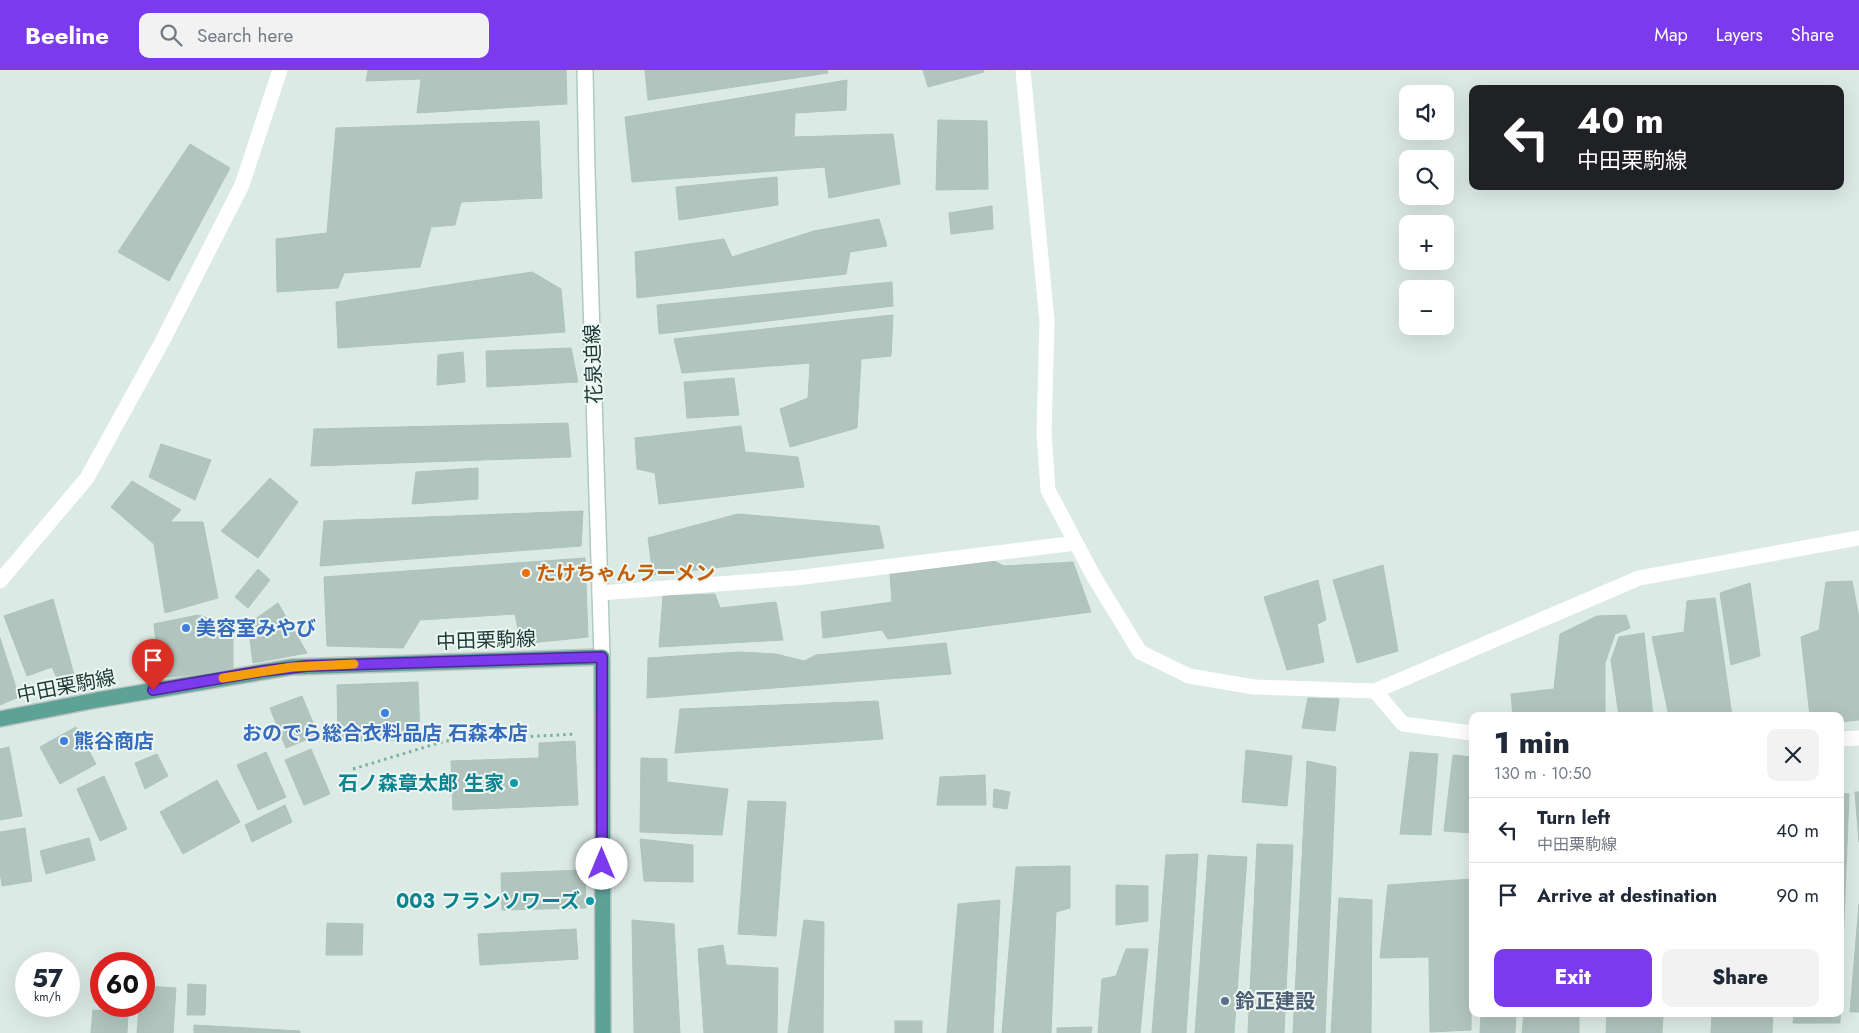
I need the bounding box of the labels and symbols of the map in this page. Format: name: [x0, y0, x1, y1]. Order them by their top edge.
street label: 花泉迫線: [578, 324, 609, 404]
place label: たけちゃんラーメン: [536, 559, 715, 588]
marker: たけちゃんラーメン: [520, 567, 532, 579]
place label: 美容室みやび: [196, 614, 316, 643]
marker: 美容室みやび: [180, 622, 192, 634]
street label: 中田栗駒線: [436, 624, 536, 657]
pin: [132, 639, 174, 690]
street label: 中田栗駒線: [14, 663, 118, 710]
marker: おのでら総合衣料品店 石森本店: [379, 707, 391, 719]
place label: おのでら総合衣料品店 石森本店: [242, 719, 528, 748]
place label: 熊谷商店: [74, 727, 154, 756]
marker: 熊谷商店: [58, 735, 70, 747]
place label: 石ノ森章太郎 生家: [338, 769, 504, 798]
marker: 石ノ森章太郎 生家: [508, 777, 520, 789]
position arrow: [575, 837, 627, 889]
place label: 003 フランソワーズ: [396, 887, 580, 916]
marker: 003 フランソワーズ: [584, 895, 596, 907]
speed limit sign: 60: [90, 952, 155, 1017]
place label: 鈴正建設: [1235, 987, 1315, 1016]
marker: 鈴正建設: [1219, 995, 1231, 1007]

